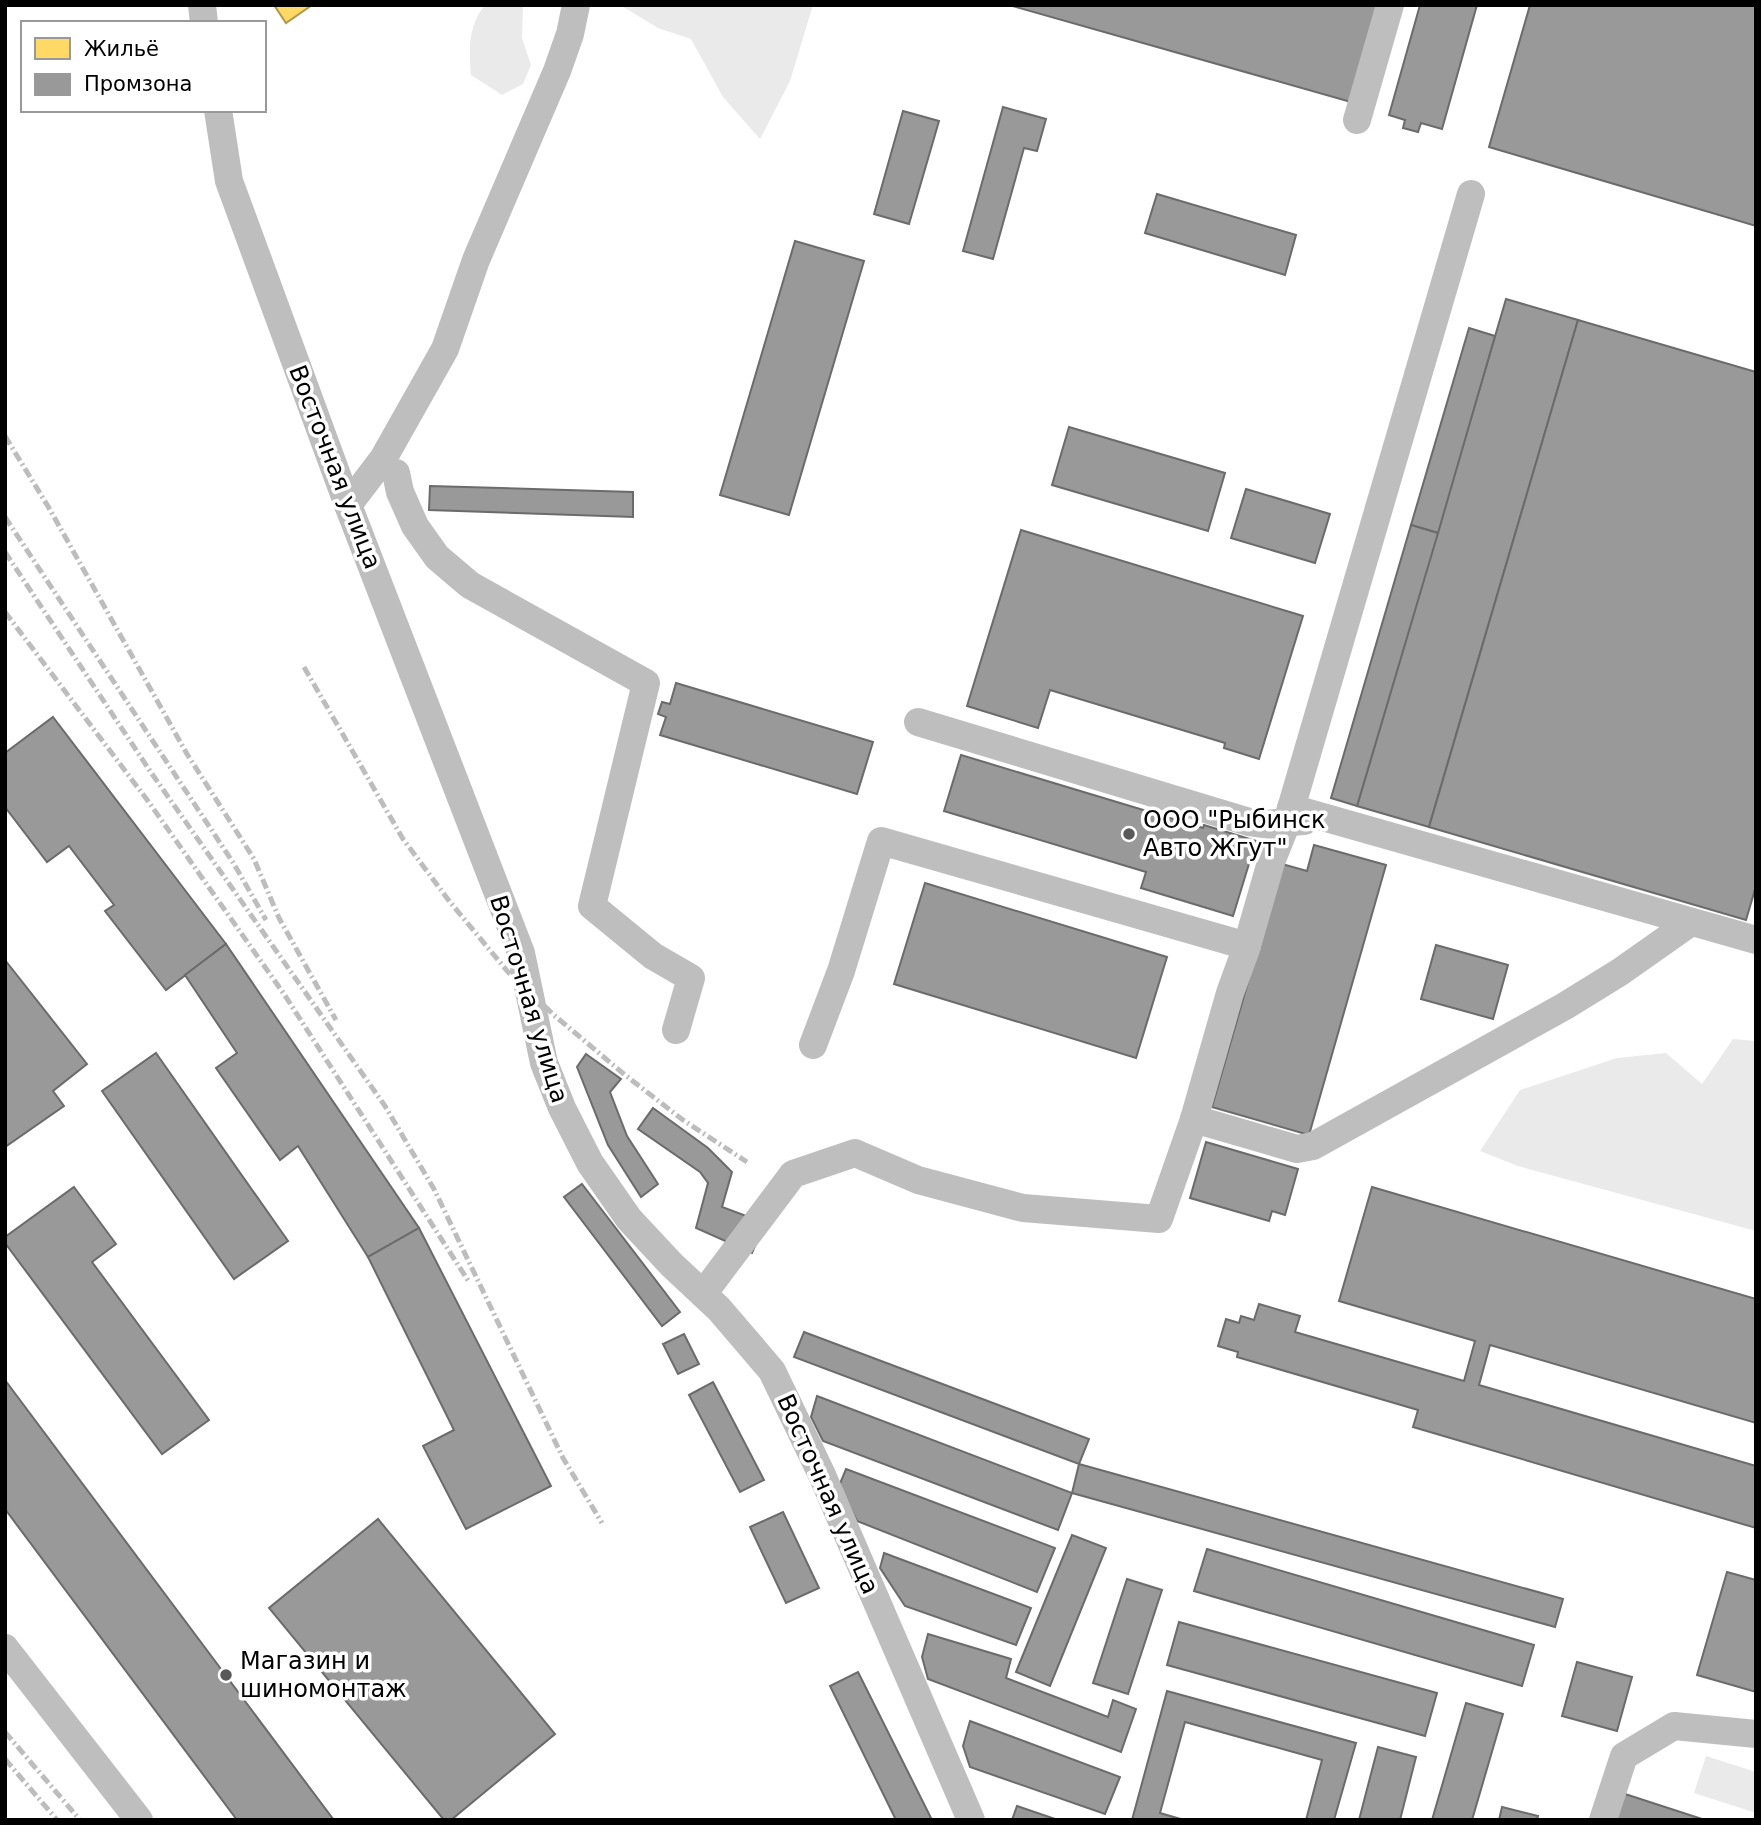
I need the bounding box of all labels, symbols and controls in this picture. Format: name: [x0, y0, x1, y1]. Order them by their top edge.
legend: [21, 21, 266, 112]
text: Жильё: [84, 37, 159, 61]
text: Промзона: [84, 72, 192, 96]
street label: Восточная улица: [283, 361, 387, 573]
place label: ООО "Рыбинск Авто Жгут": [1143, 806, 1326, 862]
marker: ООО "Рыбинск Авто Жгут": [1121, 826, 1137, 842]
street label: Восточная улица: [484, 892, 574, 1106]
street label: Восточная улица: [771, 1390, 885, 1598]
place label: Магазин и шиномонтаж: [240, 1647, 407, 1703]
marker: Магазин и шиномонтаж: [218, 1667, 234, 1683]

